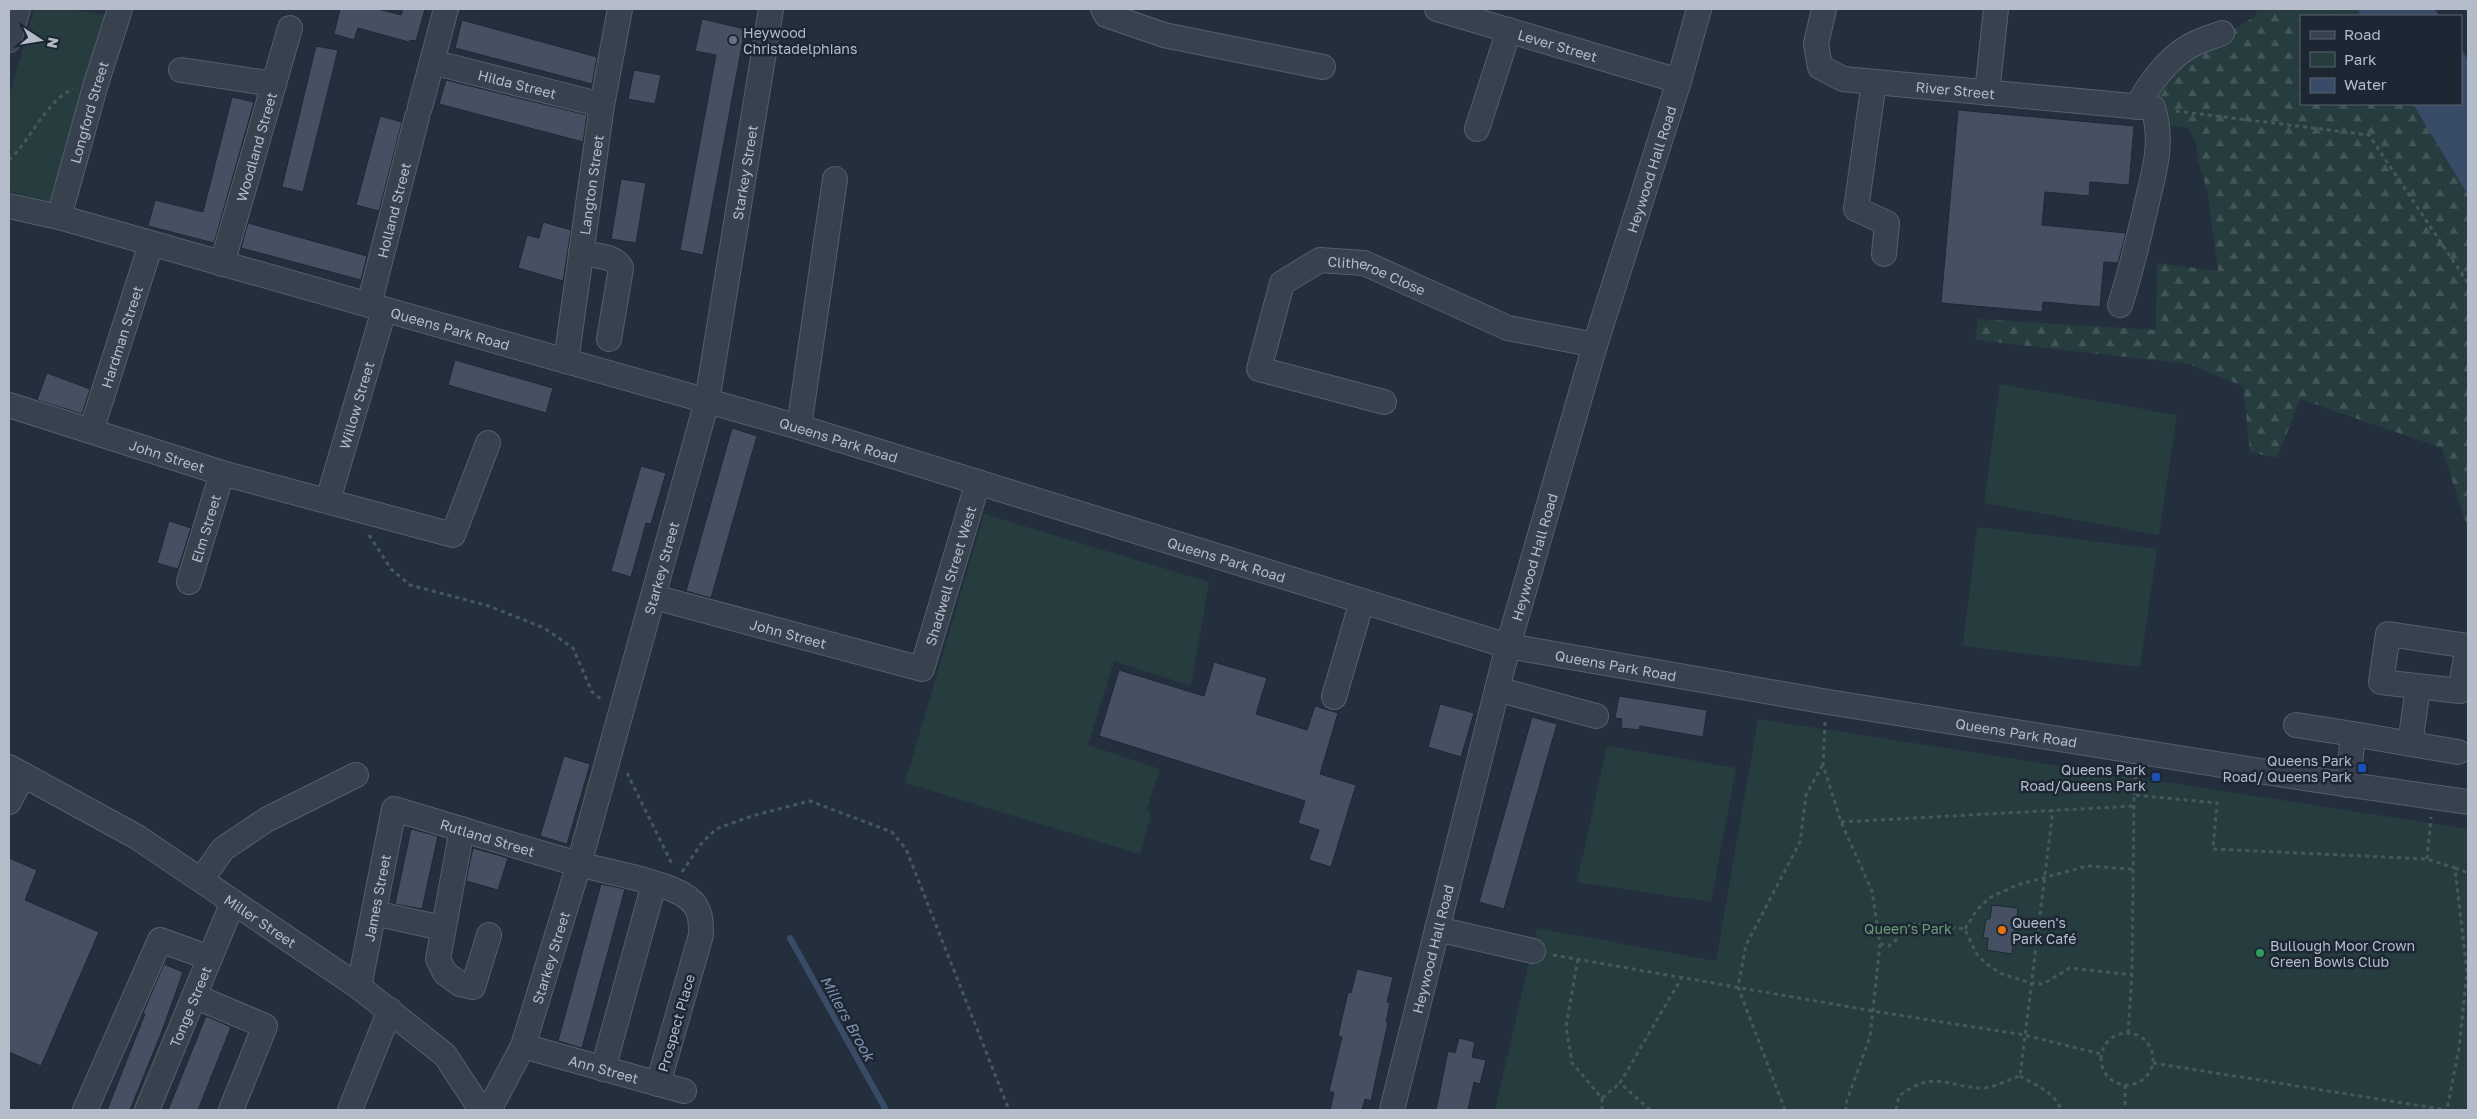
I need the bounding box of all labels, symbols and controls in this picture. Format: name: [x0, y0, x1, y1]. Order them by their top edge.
north arrow: [15, 15, 65, 65]
legend: [2300, 15, 2462, 105]
place label: Heywood Christadelphians: [743, 24, 857, 57]
street label: Lever Street: [1516, 25, 1599, 65]
text: Road: [2344, 25, 2381, 43]
marker: Heywood Christadelphians: [727, 34, 739, 46]
text: N: [44, 36, 63, 50]
text: Park: [2344, 50, 2377, 68]
street label: Longford Street: [66, 59, 111, 165]
street label: Hilda Street: [476, 65, 558, 102]
text: Water: [2344, 75, 2387, 93]
street label: River Street: [1915, 77, 1996, 102]
street label: Woodland Street: [232, 90, 280, 203]
street label: Heywood Hall Road: [1623, 104, 1679, 235]
street label: Starkey Street: [728, 124, 760, 221]
street label: Langton Street: [575, 134, 606, 236]
street label: Holland Street: [373, 160, 414, 260]
street label: Clitheroe Close: [1327, 252, 1428, 298]
street label: Hardman Street: [97, 283, 146, 390]
street label: Queens Park Road: [389, 303, 512, 353]
street label: Willow Street: [335, 359, 377, 451]
street label: Queens Park Road: [778, 413, 900, 466]
street label: John Street: [127, 435, 207, 476]
street label: Heywood Hall Road: [1507, 491, 1560, 623]
street label: Elm Street: [187, 492, 224, 565]
street label: Shadwell Street West: [921, 504, 979, 647]
street label: Starkey Street: [640, 519, 682, 617]
street label: Queens Park Road: [1165, 533, 1288, 585]
street label: John Street: [748, 615, 828, 651]
street label: Queens Park Road: [1554, 646, 1678, 684]
street label: Queens Park Road: [1954, 714, 2078, 750]
place label: Queens Park Road/ Queens Park: [2223, 752, 2352, 785]
place label: Queens Park Road/Queens Park: [2020, 761, 2146, 794]
marker: Queens Park Road/ Queens Park: [2356, 762, 2368, 774]
marker: Queens Park Road/Queens Park: [2150, 771, 2162, 783]
street label: Rutland Street: [438, 815, 537, 859]
street label: James Street: [360, 853, 393, 943]
street label: Heywood Hall Road: [1408, 883, 1457, 1015]
street label: Miller Street: [221, 890, 300, 951]
street label: Starkey Street: [528, 909, 572, 1006]
place label: Queen's Park Café: [2012, 914, 2076, 947]
park label: Queen's Park: [1864, 920, 1952, 937]
marker: Queen's Park Café: [1996, 924, 2008, 936]
place label: Bullough Moor Crown Green Bowls Club: [2270, 937, 2415, 970]
marker: Bullough Moor Crown Green Bowls Club: [2254, 947, 2266, 959]
street label: Tonge Street: [165, 963, 214, 1050]
street label: Prospect Place: [654, 972, 698, 1074]
water label: Millers Brook: [817, 972, 880, 1065]
street label: Ann Street: [567, 1051, 641, 1086]

